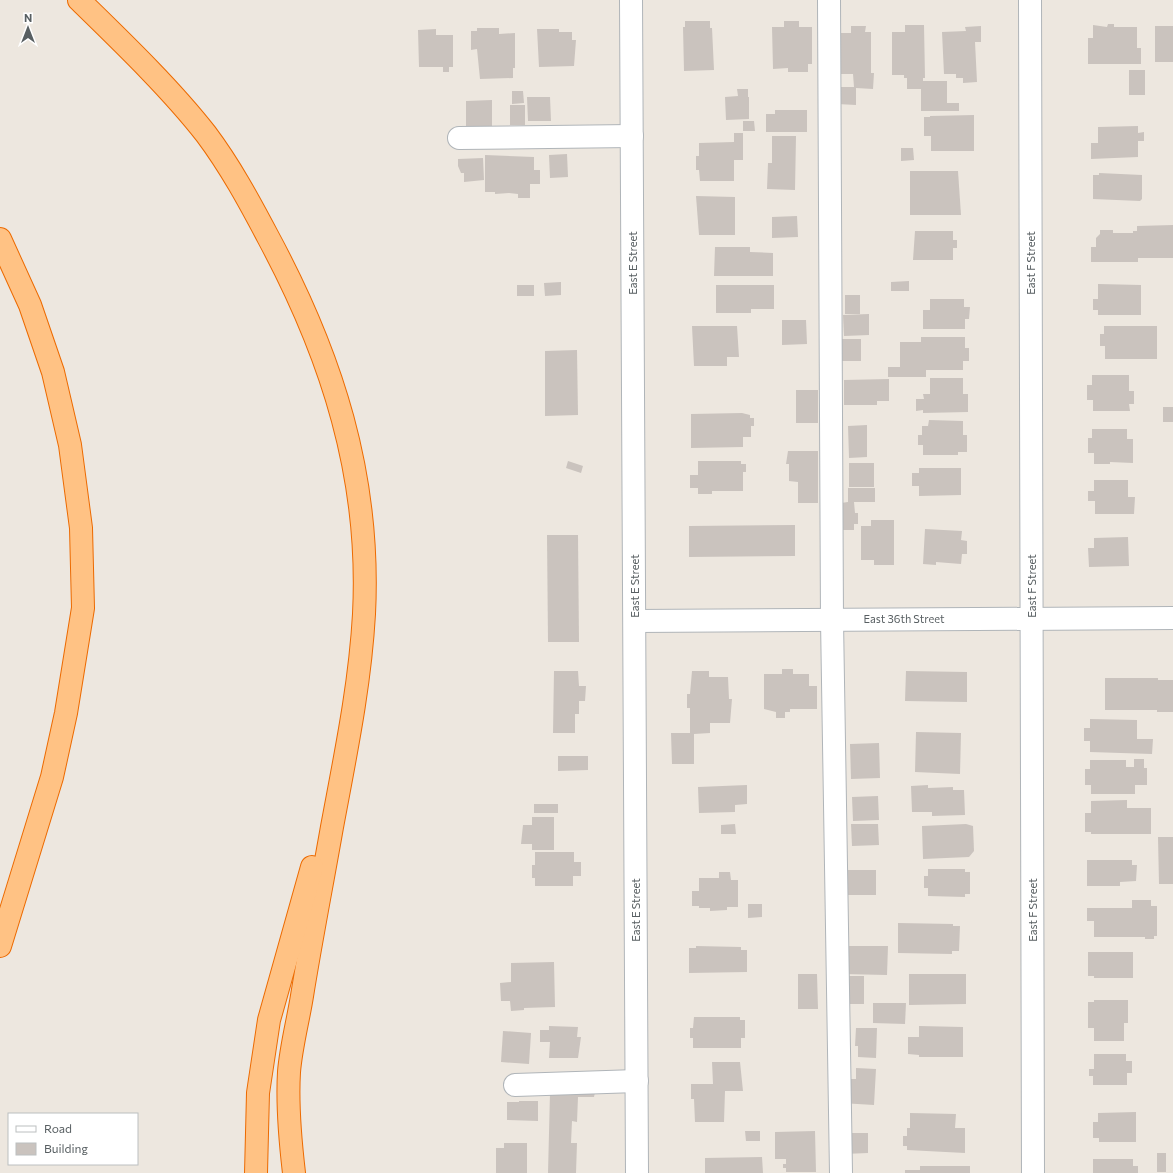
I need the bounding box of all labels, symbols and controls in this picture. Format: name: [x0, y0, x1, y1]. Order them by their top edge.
north arrow: [8, 8, 48, 48]
text: N: [24, 11, 32, 24]
street label: East E Street: [626, 231, 639, 295]
street label: East F Street: [1024, 231, 1037, 295]
street label: East E Street: [628, 554, 641, 618]
street label: East F Street: [1025, 554, 1038, 618]
street label: East 36th Street: [864, 612, 945, 625]
street label: East E Street: [629, 878, 642, 942]
street label: East F Street: [1026, 878, 1039, 942]
legend: [8, 1113, 138, 1165]
text: Road: [44, 1121, 72, 1135]
text: Building: [44, 1141, 88, 1155]

